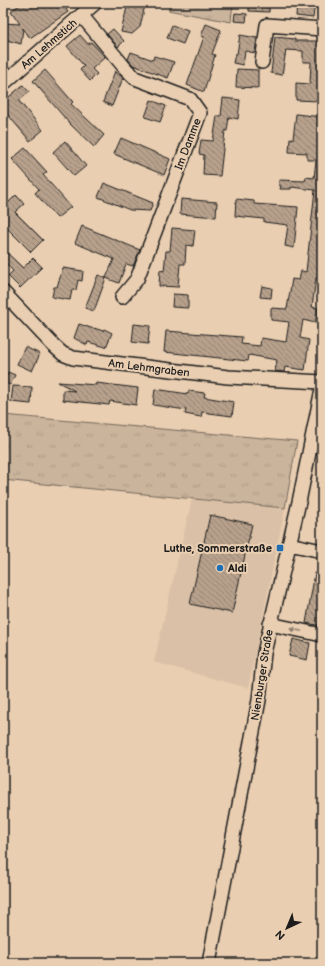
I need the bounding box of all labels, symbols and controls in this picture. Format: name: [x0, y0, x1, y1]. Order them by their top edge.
street label: Am Lehmstich: [18, 16, 80, 72]
street label: Im Damme: [172, 116, 204, 172]
street label: Am Lehmgraben: [108, 357, 190, 379]
place label: Luthe, Sommerstraße: [163, 542, 272, 555]
marker: Luthe, Sommerstraße: [275, 543, 285, 553]
place label: Aldi: [227, 562, 247, 575]
marker: Aldi: [215, 563, 225, 573]
one-way arrow: [290, 626, 302, 632]
street label: Nienburger Straße: [248, 628, 276, 721]
north arrow: [267, 908, 307, 948]
text: N: [273, 927, 288, 942]

